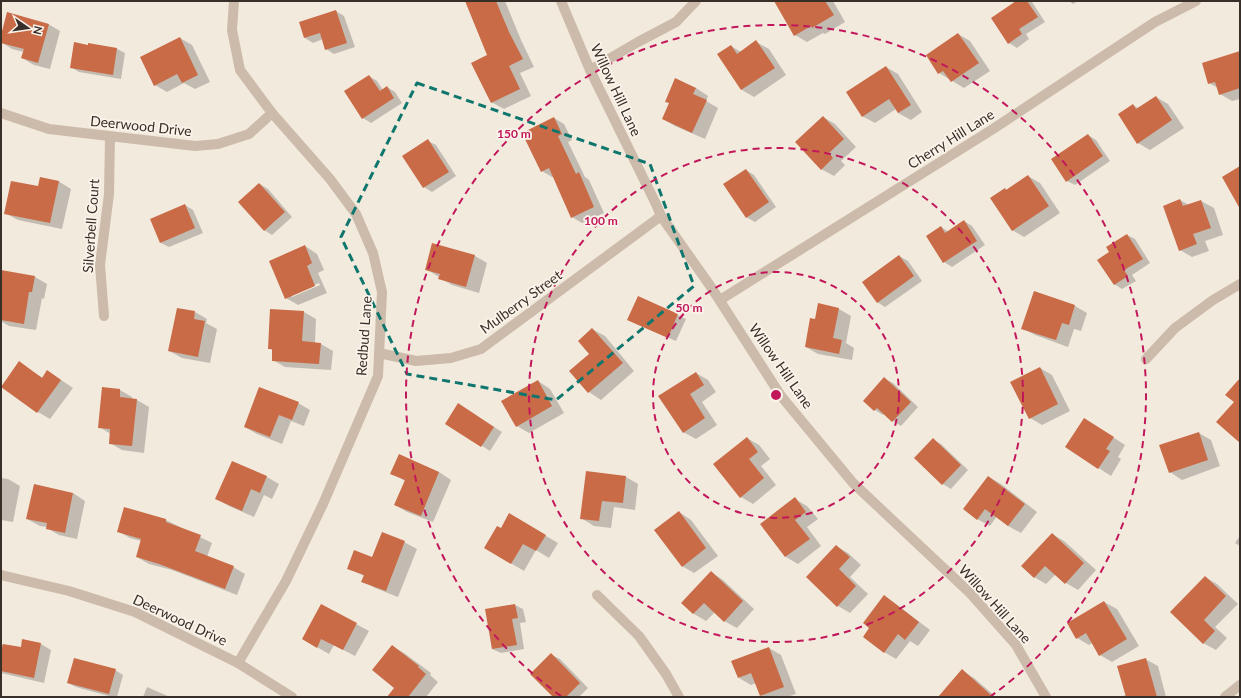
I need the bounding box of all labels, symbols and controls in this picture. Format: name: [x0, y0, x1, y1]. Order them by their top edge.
north arrow: [8, 8, 48, 48]
text: N: [31, 25, 46, 36]
street label: Willow Hill Lane: [588, 41, 645, 139]
street label: Cherry Hill Lane: [904, 105, 997, 172]
street label: Deerwood Drive: [89, 112, 193, 139]
text: 150 m: [497, 126, 531, 141]
street label: Silverbell Court: [79, 178, 102, 274]
text: 100 m: [584, 213, 618, 228]
street label: Mulberry Street: [477, 266, 565, 337]
street label: Redbud Lane: [352, 295, 375, 376]
text: 50 m: [676, 300, 702, 315]
street label: Willow Hill Lane: [746, 320, 817, 412]
centre of rings: [769, 388, 783, 402]
street label: Willow Hill Lane: [956, 561, 1035, 647]
street label: Deerwood Drive: [130, 590, 230, 649]

